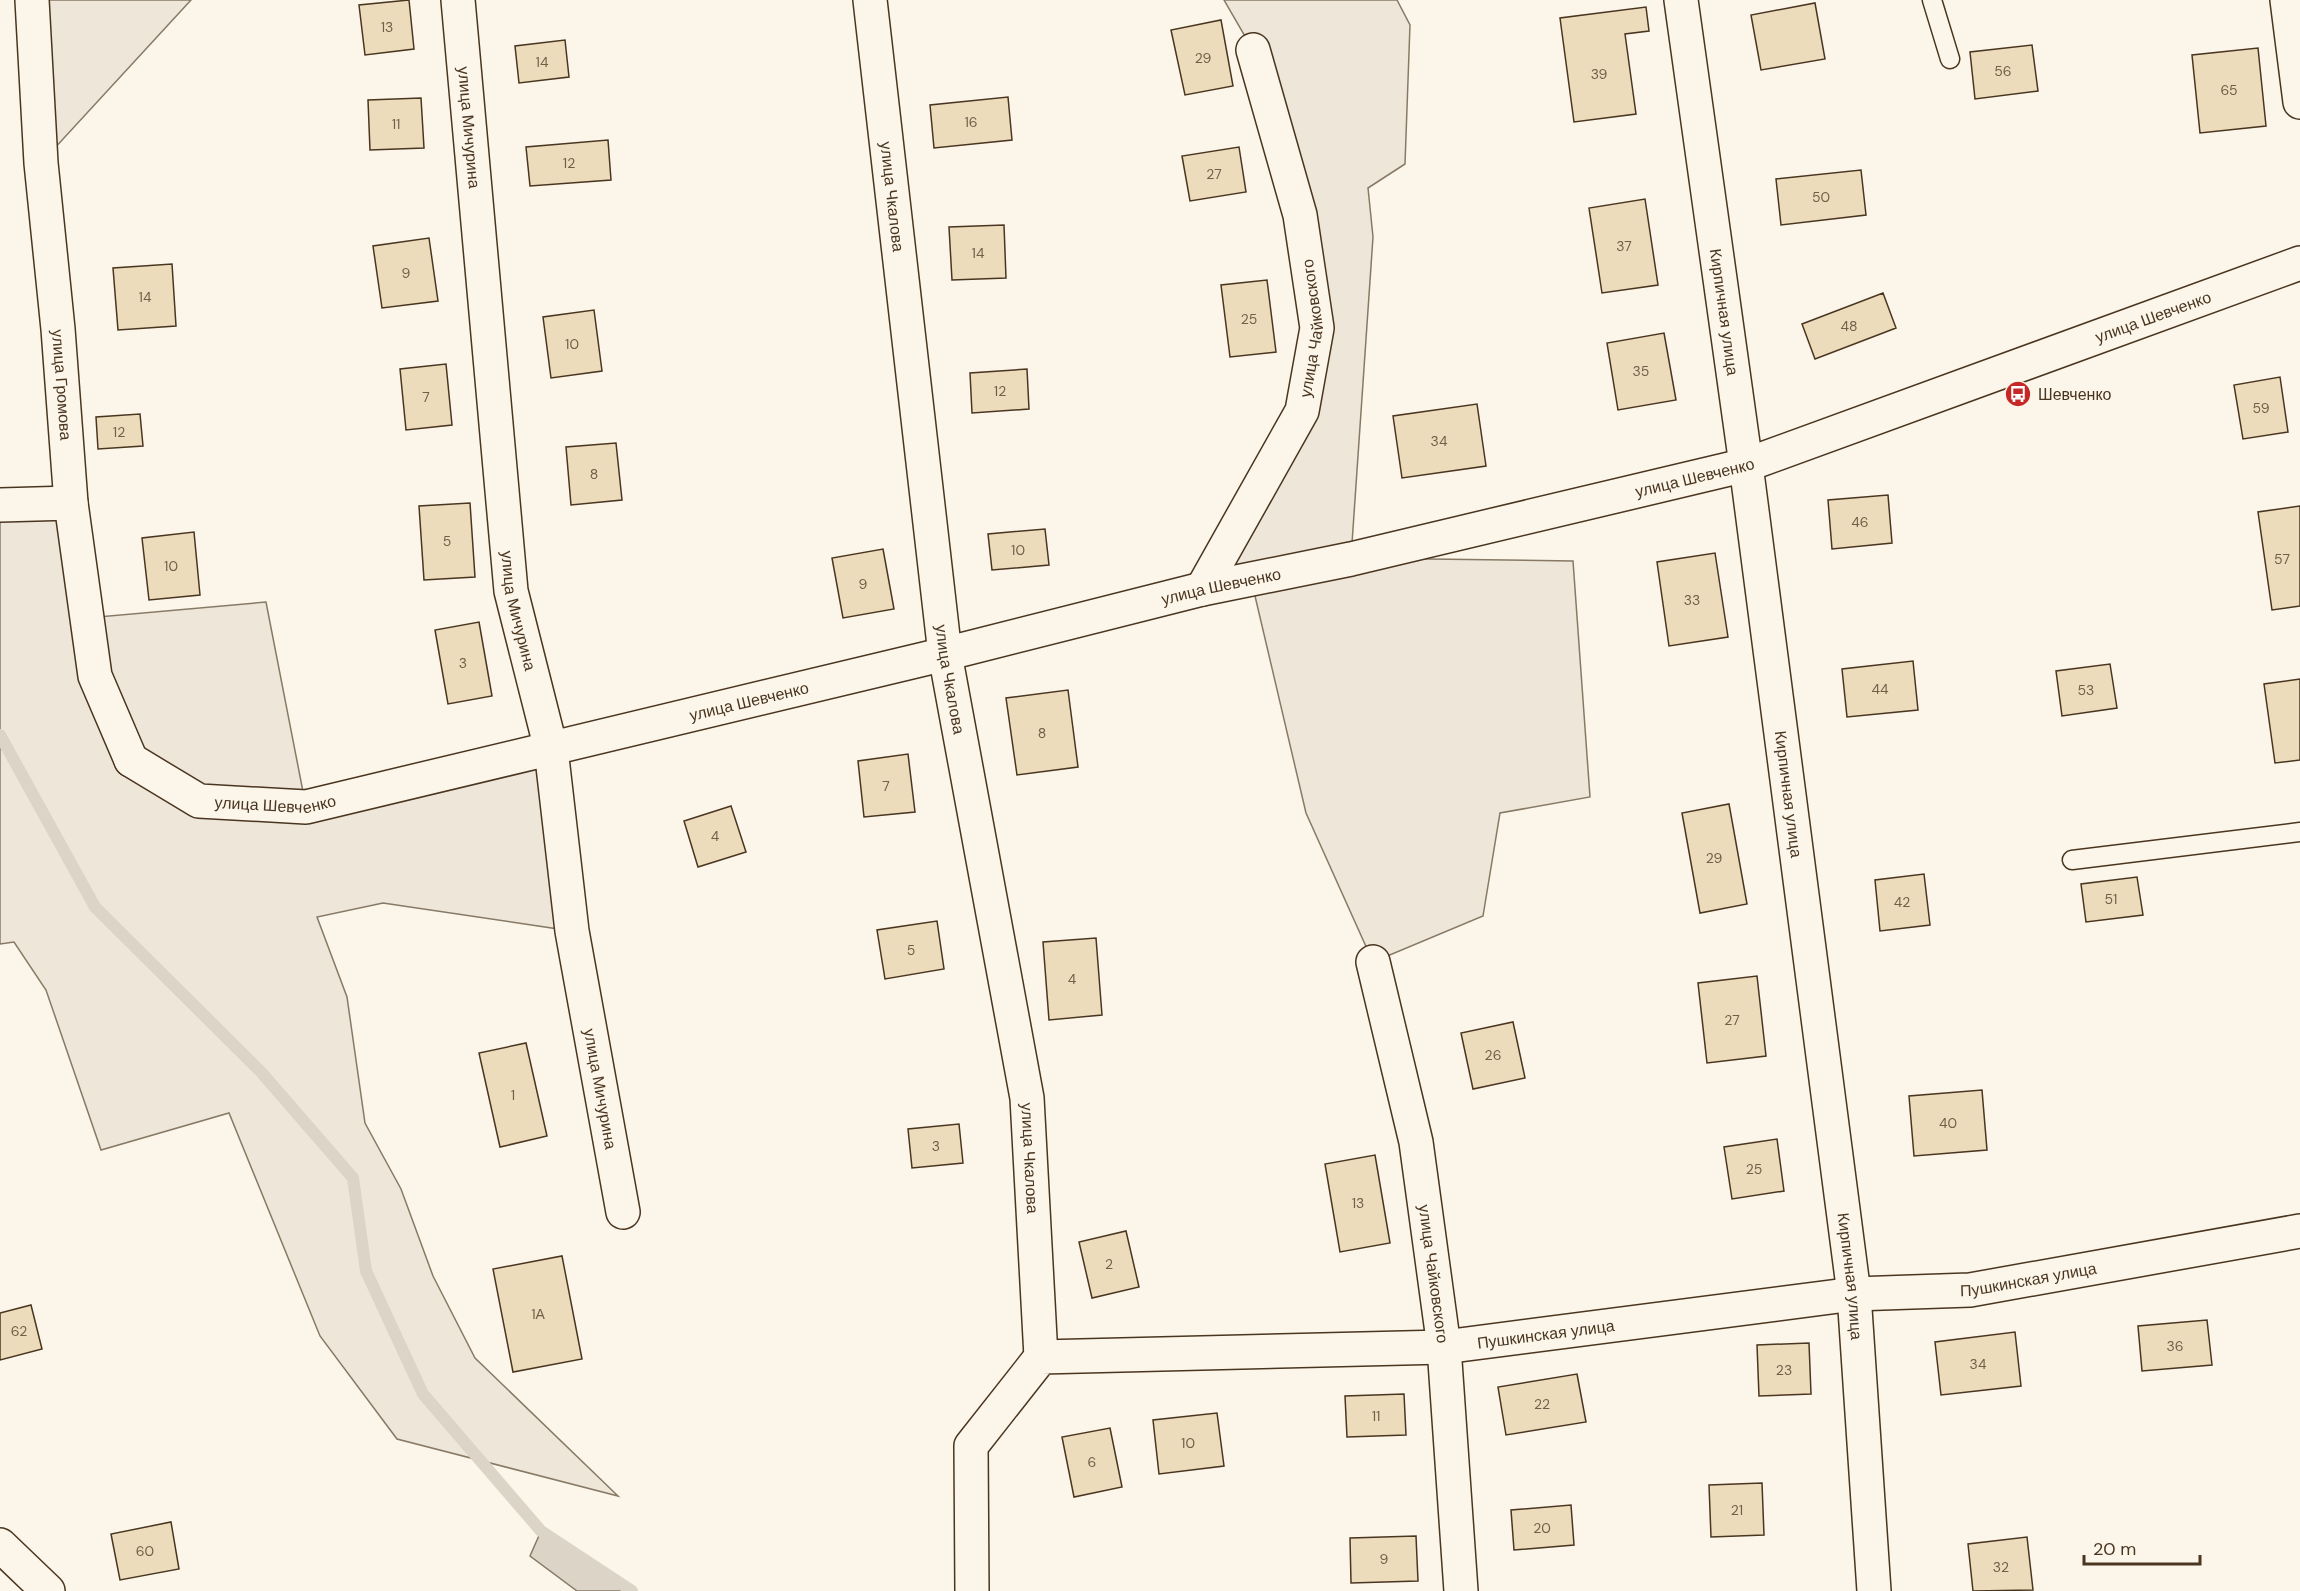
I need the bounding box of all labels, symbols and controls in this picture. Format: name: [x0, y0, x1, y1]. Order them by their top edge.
house number: 13: [381, 18, 393, 36]
house number: 29: [1195, 49, 1212, 67]
house number: 14: [536, 53, 549, 71]
house number: 56: [1994, 62, 2012, 80]
house number: 39: [1591, 65, 1608, 83]
street label: улица Мичурина: [454, 66, 485, 189]
house number: 65: [2220, 81, 2238, 99]
house number: 16: [964, 113, 978, 131]
house number: 11: [392, 115, 400, 133]
street label: улица Чкалова: [876, 140, 909, 253]
house number: 12: [563, 154, 575, 172]
house number: 27: [1206, 165, 1222, 183]
house number: 50: [1812, 188, 1830, 206]
house number: 37: [1616, 237, 1632, 255]
house number: 14: [972, 244, 985, 262]
street label: Кирпичная улица: [1705, 247, 1744, 377]
street label: улица Чайковского: [1294, 258, 1328, 399]
house number: 9: [402, 264, 411, 282]
street label: улица Шевченко: [2092, 286, 2214, 347]
house number: 14: [139, 288, 152, 306]
house number: 25: [1241, 310, 1257, 328]
house number: 48: [1840, 317, 1858, 335]
street label: улица Громова: [48, 329, 77, 441]
house number: 10: [565, 335, 579, 353]
house number: 35: [1633, 362, 1649, 380]
bus stop icon: Шевченко: [2003, 379, 2033, 409]
house number: 12: [994, 382, 1006, 400]
place label: Шевченко: [2038, 384, 2112, 405]
house number: 7: [422, 388, 430, 406]
house number: 59: [2253, 399, 2270, 417]
house number: 12: [113, 423, 125, 441]
house number: 34: [1431, 432, 1448, 450]
street label: улица Шевченко: [1633, 452, 1757, 502]
house number: 8: [590, 465, 598, 483]
house number: 46: [1851, 513, 1869, 531]
house number: 5: [443, 532, 451, 550]
house number: 10: [1011, 541, 1025, 559]
street label: улица Мичурина: [497, 550, 541, 673]
house number: 57: [2274, 550, 2290, 568]
house number: 10: [164, 557, 178, 575]
street label: улица Шевченко: [1159, 563, 1283, 609]
house number: 9: [859, 575, 868, 593]
house number: 33: [1684, 591, 1700, 609]
street label: улица Чкалова: [931, 623, 970, 736]
house number: 3: [459, 654, 467, 672]
street label: улица Шевченко: [687, 677, 811, 725]
house number: 44: [1872, 680, 1889, 698]
house number: 53: [2078, 681, 2094, 699]
house number: 8: [1038, 724, 1046, 742]
street label: Кирпичная улица: [1770, 729, 1808, 859]
house number: 7: [882, 777, 890, 795]
street label: улица Шевченко: [214, 790, 338, 818]
house number: 4: [711, 827, 720, 845]
house number: 29: [1706, 849, 1723, 867]
house number: 51: [2105, 890, 2117, 908]
house number: 42: [1894, 893, 1910, 911]
house number: 5: [907, 941, 915, 959]
house number: 4: [1068, 970, 1077, 988]
house number: 27: [1724, 1011, 1740, 1029]
street label: улица Мичурина: [579, 1027, 622, 1151]
house number: 26: [1485, 1046, 1501, 1064]
house number: 1: [511, 1086, 515, 1104]
street label: улица Чкалова: [1017, 1102, 1044, 1214]
house number: 40: [1939, 1114, 1957, 1132]
house number: 3: [932, 1137, 940, 1155]
house number: 25: [1746, 1160, 1762, 1178]
house number: 13: [1352, 1194, 1364, 1212]
street label: улица Чайковского: [1414, 1203, 1454, 1344]
street label: Кирпичная улица: [1833, 1211, 1868, 1341]
house number: 2: [1105, 1255, 1113, 1273]
street label: Пушкинская улица: [1960, 1257, 2098, 1301]
house number: 1А: [531, 1305, 546, 1323]
street label: Пушкинская улица: [1476, 1315, 1616, 1353]
house number: 62: [11, 1322, 27, 1340]
house number: 36: [2166, 1337, 2184, 1355]
house number: 34: [1970, 1355, 1987, 1373]
house number: 23: [1776, 1361, 1792, 1379]
house number: 22: [1534, 1395, 1550, 1413]
house number: 11: [1372, 1407, 1380, 1425]
house number: 10: [1181, 1434, 1195, 1452]
house number: 6: [1088, 1453, 1096, 1471]
house number: 21: [1731, 1501, 1743, 1519]
house number: 20: [1533, 1519, 1551, 1537]
scale bar: [2084, 1528, 2200, 1566]
text: 20 m: [2093, 1537, 2136, 1561]
house number: 60: [136, 1542, 154, 1560]
house number: 9: [1380, 1550, 1389, 1568]
house number: 32: [1993, 1558, 2009, 1576]

